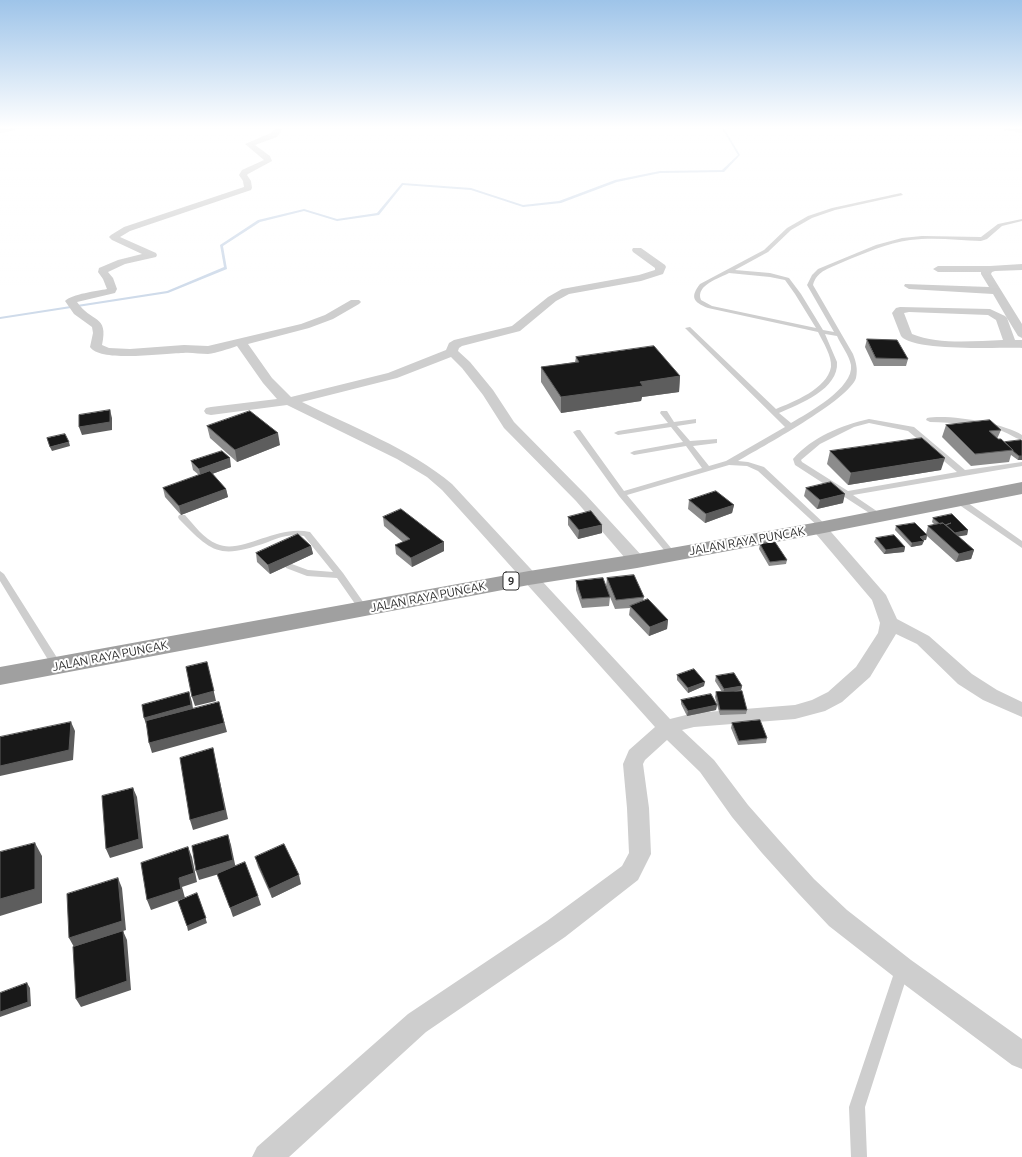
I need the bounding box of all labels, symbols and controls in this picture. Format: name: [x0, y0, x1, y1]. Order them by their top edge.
street label: JALAN RAYA PUNCAK: [688, 524, 806, 558]
road number: 9: [503, 572, 519, 590]
street label: JALAN RAYA PUNCAK: [369, 579, 487, 615]
street label: JALAN RAYA PUNCAK: [51, 638, 169, 674]

